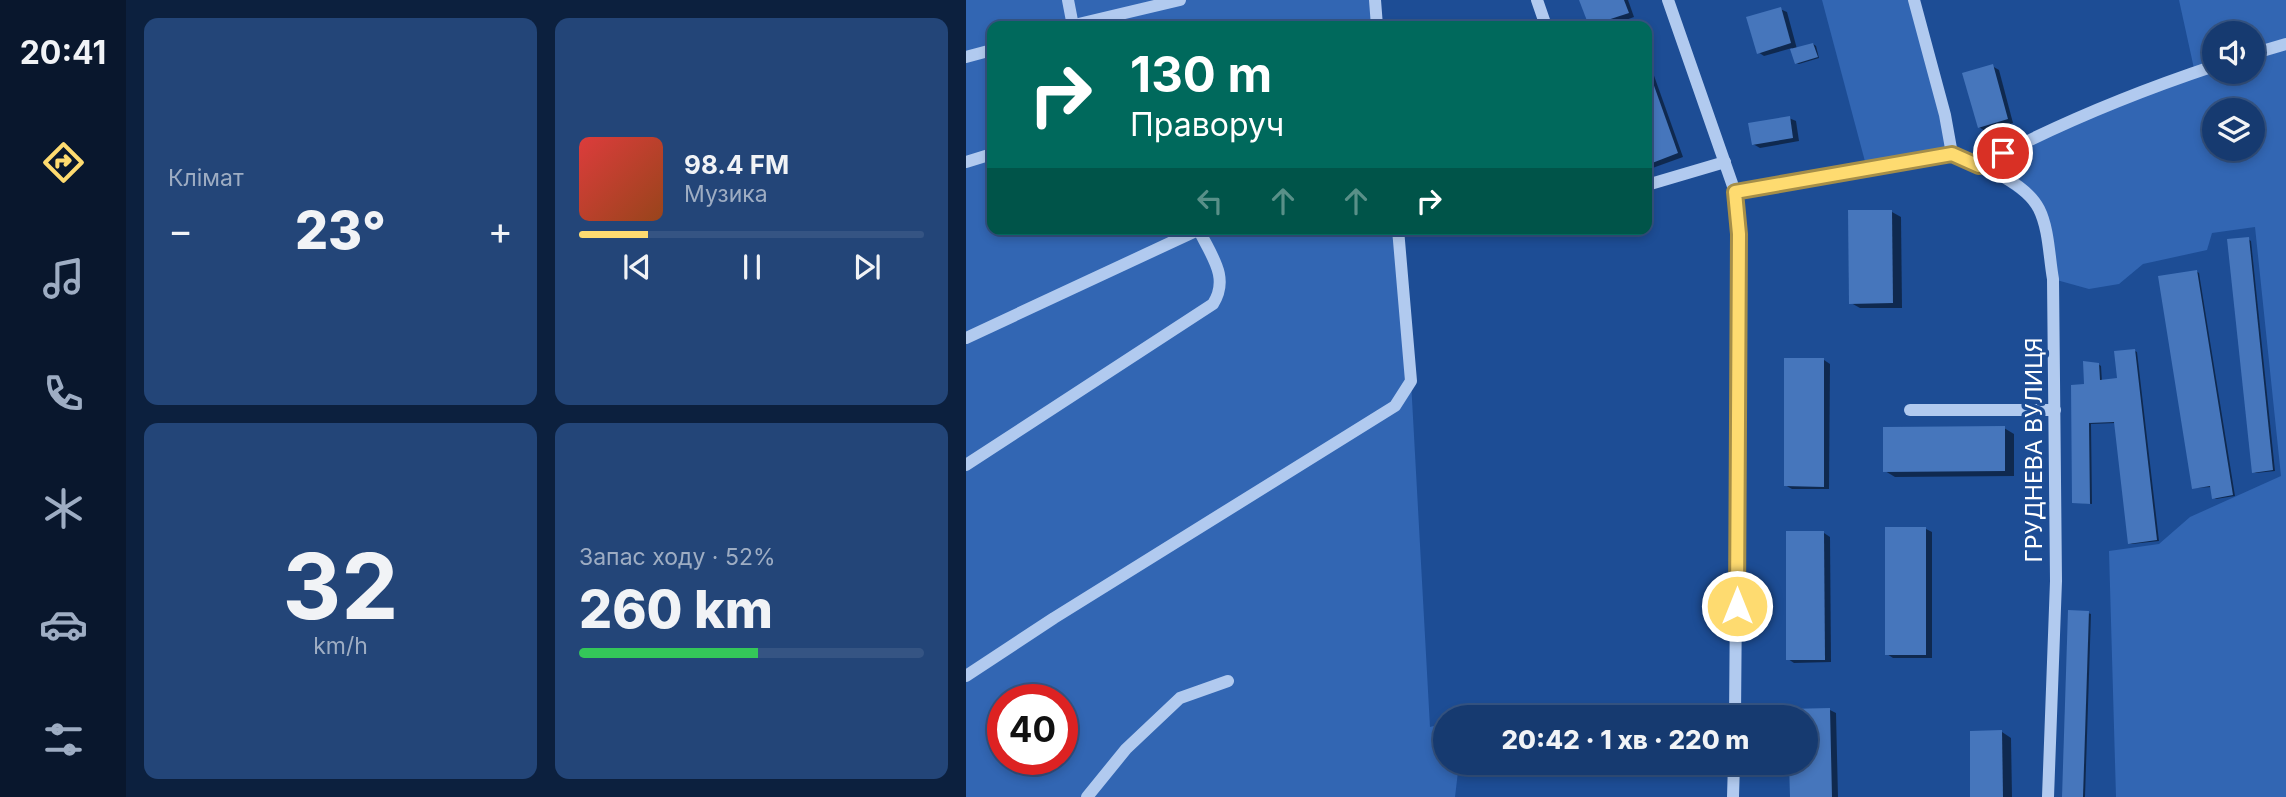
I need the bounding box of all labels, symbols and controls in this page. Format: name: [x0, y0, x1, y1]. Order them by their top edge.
map controls: [2202, 21, 2265, 161]
button: sound: [2202, 21, 2265, 84]
text: 20:41: [20, 33, 106, 72]
text: 130 m: [1130, 45, 1272, 104]
icon: right: [1015, 49, 1106, 140]
button: layers: [2202, 98, 2265, 161]
text: Праворуч: [1130, 105, 1284, 144]
pin: [1973, 123, 2033, 183]
icon: arrive: [1984, 134, 2022, 172]
icon: directions: [39, 138, 88, 187]
text: 98.4 FM: [684, 149, 789, 180]
text: Клімат: [168, 164, 244, 192]
text: Музика: [684, 180, 768, 208]
icon: left: [1191, 182, 1229, 220]
icon: ahead: [1264, 182, 1302, 220]
icon: ahead: [1337, 182, 1375, 220]
icon: right: [1410, 182, 1448, 220]
text: 23°: [295, 199, 386, 262]
text: −: [168, 207, 193, 253]
text: +: [488, 207, 513, 253]
icon: previous: [618, 248, 656, 286]
icon: pause: [733, 248, 771, 286]
icon: next: [848, 248, 886, 286]
icon: music: [39, 254, 88, 303]
street label: ГРУДНЕВА ВУЛИЦЯ: [2020, 337, 2048, 563]
icon: phone: [39, 369, 88, 418]
icon: climate: [39, 484, 88, 533]
text: 32: [282, 531, 399, 641]
text: Запас ходу · 52%: [579, 543, 776, 571]
position arrow: [1700, 569, 1774, 643]
text: 260 km: [579, 578, 773, 641]
icon: car: [39, 600, 88, 649]
text: km/h: [313, 632, 368, 660]
speed limit sign: 40: [987, 684, 1078, 775]
icon: filters: [39, 715, 88, 764]
text: 20:42 · 1 хв · 220 m: [1502, 724, 1749, 755]

